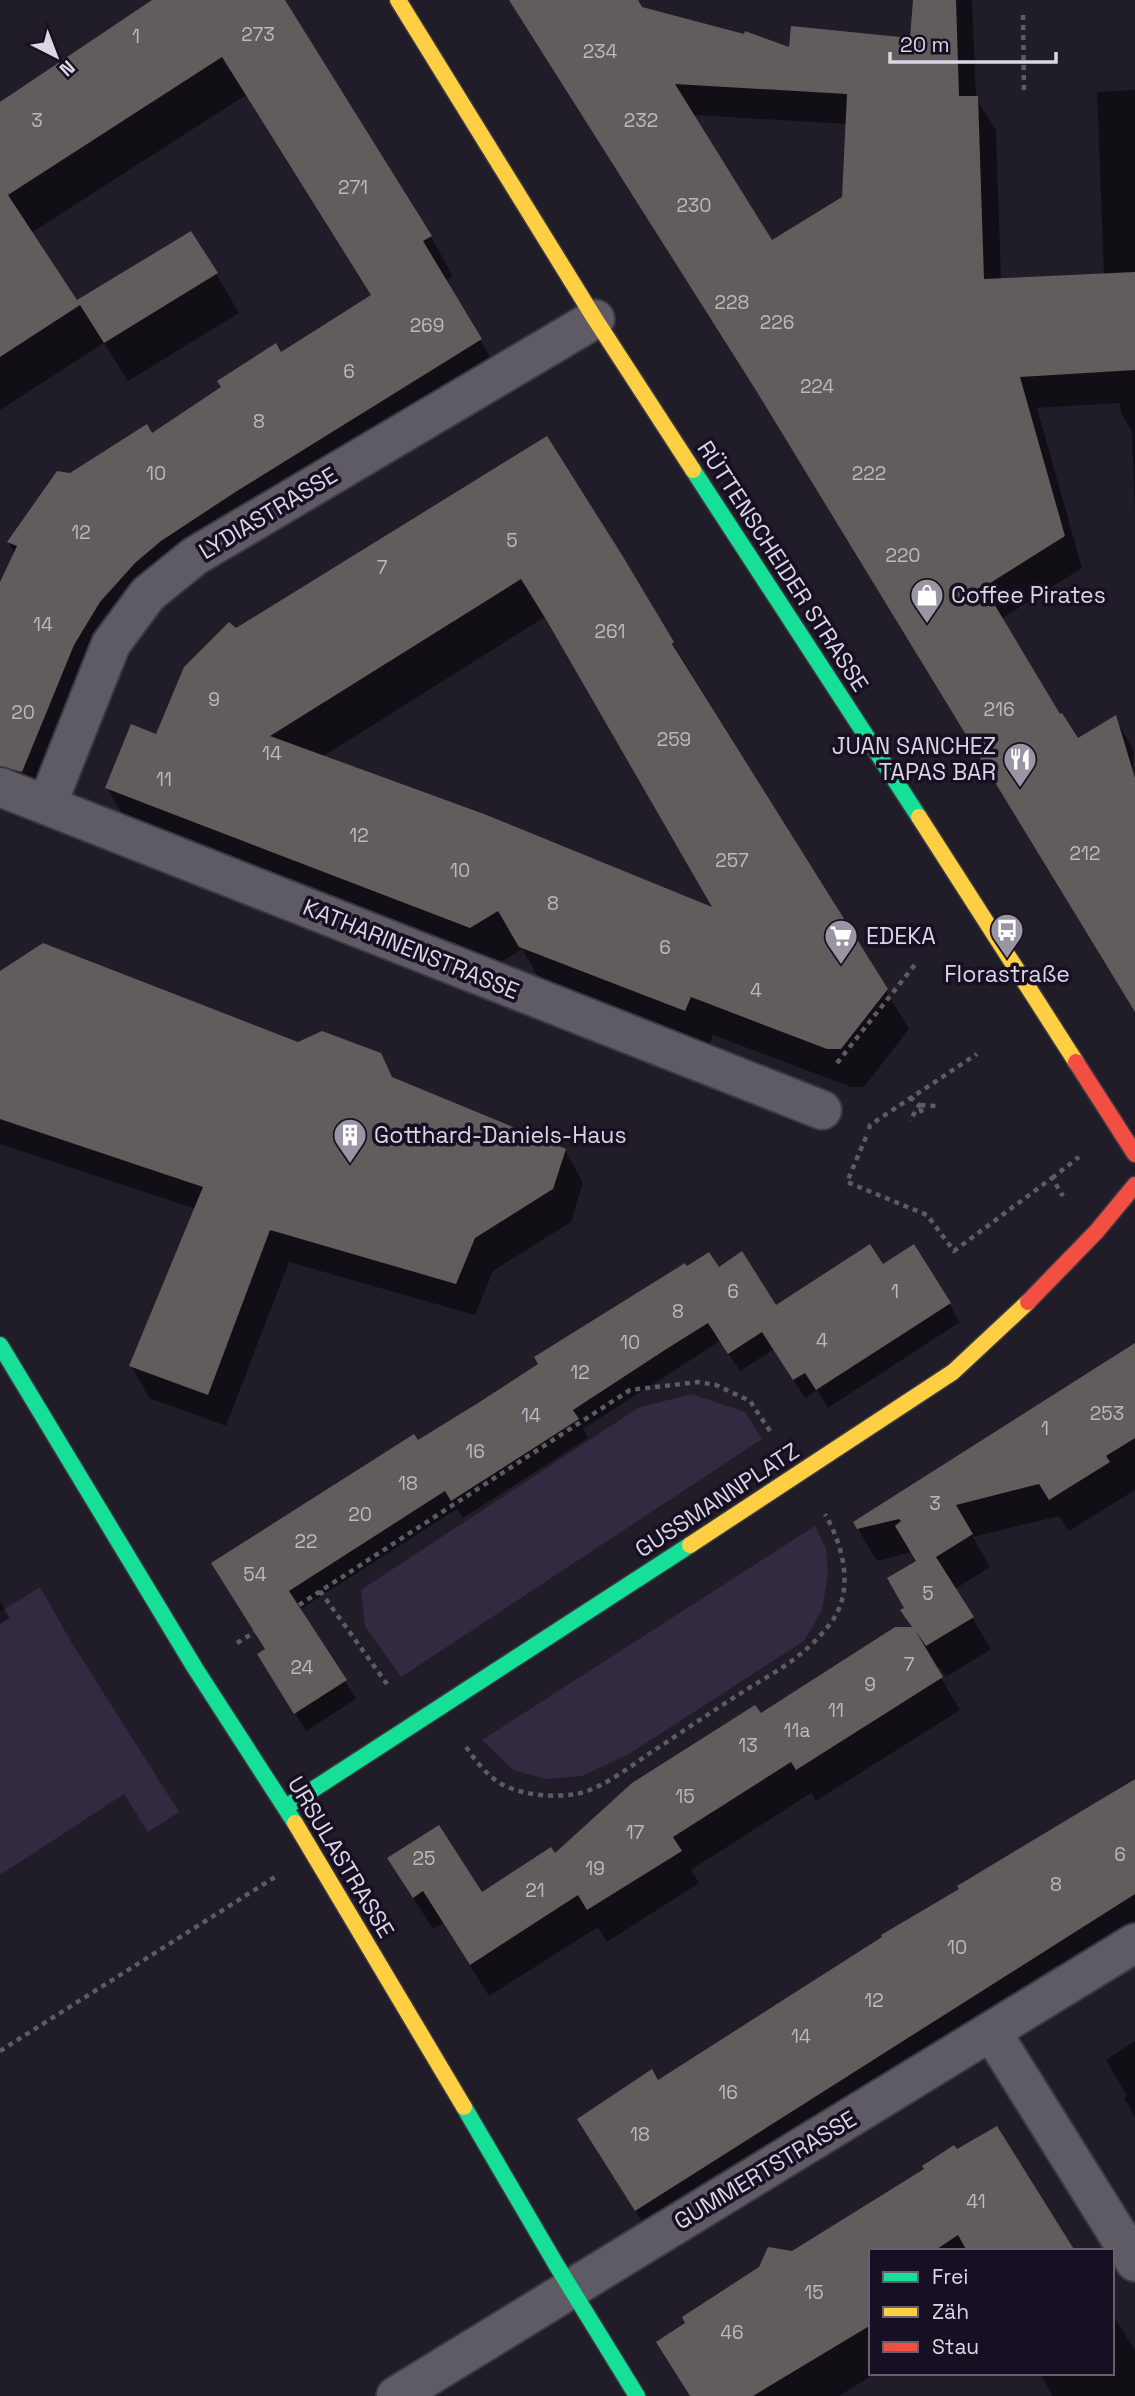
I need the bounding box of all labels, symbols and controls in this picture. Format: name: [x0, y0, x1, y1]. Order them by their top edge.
north arrow: [21, 21, 91, 91]
scale bar: [890, 21, 1056, 65]
house number: 273: [241, 22, 275, 47]
house number: 1: [132, 24, 140, 49]
text: 20 m: [900, 31, 950, 58]
house number: 234: [583, 39, 617, 64]
text: N: [54, 55, 80, 82]
house number: 3: [31, 108, 43, 133]
house number: 232: [624, 108, 658, 133]
house number: 271: [338, 175, 368, 200]
house number: 230: [676, 193, 712, 218]
house number: 228: [715, 290, 749, 315]
house number: 226: [760, 310, 794, 335]
house number: 269: [410, 313, 444, 338]
house number: 6: [343, 359, 355, 384]
house number: 224: [800, 374, 834, 399]
house number: 8: [253, 409, 265, 434]
street label: RÜTTENSCHEIDER STRASSE: [691, 435, 875, 697]
street label: LYDIASTRASSE: [193, 460, 343, 566]
house number: 10: [146, 461, 166, 486]
house number: 222: [852, 461, 886, 486]
house number: 12: [71, 520, 91, 545]
house number: 5: [506, 528, 518, 553]
house number: 220: [885, 543, 921, 568]
house number: 7: [377, 555, 388, 580]
shop icon: Coffee Pirates: [908, 576, 946, 625]
place label: Coffee Pirates: [951, 580, 1106, 610]
house number: 14: [33, 612, 53, 637]
house number: 261: [595, 619, 626, 644]
house number: 9: [208, 687, 220, 712]
house number: 216: [983, 697, 1015, 722]
house number: 20: [11, 700, 35, 725]
house number: 259: [657, 727, 691, 752]
place label: JUAN SANCHEZ TAPAS BAR: [832, 731, 996, 787]
restaurant icon: JUAN SANCHEZ TAPAS BAR: [1001, 740, 1039, 789]
house number: 14: [262, 741, 282, 766]
house number: 11: [156, 767, 172, 792]
house number: 12: [349, 823, 369, 848]
house number: 212: [1070, 841, 1100, 866]
house number: 257: [715, 848, 749, 873]
house number: 10: [450, 858, 470, 883]
house number: 8: [547, 891, 559, 916]
street label: KATHARINENSTRASSE: [299, 892, 523, 1006]
bus stop icon: Florastraße: [988, 911, 1026, 960]
supermarket icon: EDEKA: [822, 917, 860, 966]
place label: EDEKA: [866, 921, 936, 951]
house number: 6: [659, 935, 671, 960]
place label: Florastraße: [944, 959, 1070, 989]
house number: 4: [750, 978, 762, 1003]
building icon: Gotthard-Daniels-Haus: [331, 1116, 369, 1165]
place label: Gotthard-Daniels-Haus: [374, 1120, 627, 1150]
house number: 6: [727, 1279, 739, 1304]
house number: 1: [891, 1279, 899, 1304]
house number: 8: [672, 1299, 684, 1324]
house number: 4: [816, 1328, 828, 1353]
house number: 10: [620, 1330, 640, 1355]
house number: 12: [570, 1360, 590, 1385]
house number: 253: [1090, 1401, 1124, 1426]
house number: 14: [521, 1403, 541, 1428]
house number: 1: [1041, 1416, 1049, 1441]
street label: GUSSMANNPLATZ: [629, 1436, 805, 1564]
house number: 16: [465, 1439, 485, 1464]
house number: 18: [398, 1471, 418, 1496]
house number: 3: [929, 1491, 941, 1516]
house number: 20: [348, 1502, 372, 1527]
house number: 22: [295, 1529, 317, 1554]
house number: 54: [243, 1562, 267, 1587]
house number: 5: [922, 1581, 934, 1606]
house number: 7: [904, 1652, 915, 1677]
house number: 24: [291, 1655, 314, 1680]
house number: 9: [864, 1672, 876, 1697]
house number: 11: [828, 1698, 844, 1723]
house number: 11a: [784, 1718, 810, 1743]
house number: 13: [738, 1733, 758, 1758]
street label: URSULASTRASSE: [281, 1771, 401, 1943]
house number: 15: [675, 1784, 695, 1809]
house number: 17: [626, 1820, 645, 1845]
house number: 6: [1114, 1842, 1126, 1867]
house number: 25: [413, 1846, 435, 1871]
house number: 19: [585, 1856, 605, 1881]
house number: 8: [1050, 1872, 1062, 1897]
house number: 21: [525, 1878, 545, 1903]
house number: 10: [947, 1935, 967, 1960]
house number: 12: [864, 1988, 884, 2013]
house number: 14: [791, 2024, 811, 2049]
house number: 16: [718, 2080, 738, 2105]
street label: GUMMERTSTRASSE: [668, 2104, 862, 2236]
house number: 18: [630, 2122, 650, 2147]
house number: 41: [966, 2189, 986, 2214]
legend: [869, 2249, 1114, 2375]
text: Frei: [932, 2263, 968, 2290]
house number: 15: [804, 2280, 824, 2305]
text: Zäh: [932, 2298, 969, 2325]
house number: 46: [720, 2320, 744, 2345]
text: Stau: [932, 2333, 979, 2360]

